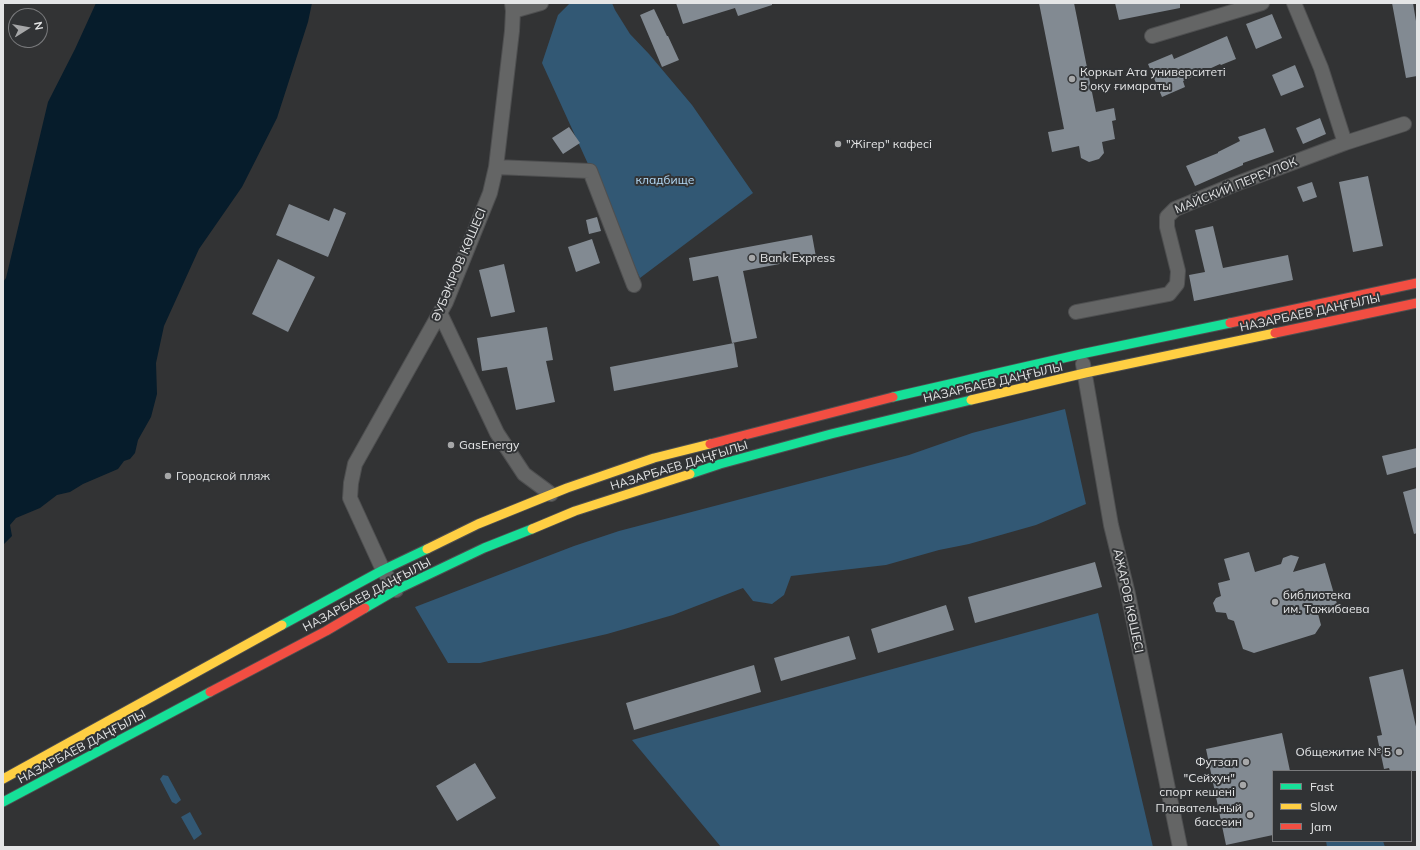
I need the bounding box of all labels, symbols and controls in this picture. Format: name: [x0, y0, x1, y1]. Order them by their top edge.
north arrow: [8, 8, 48, 48]
text: N: [31, 20, 46, 31]
place label: Коркыт Ата университеті 5 оқу ғимараты: [1080, 65, 1226, 93]
marker: Коркыт Ата университеті 5 оқу ғимараты: [1067, 74, 1077, 84]
place label: "Жігер" кафесі: [846, 137, 932, 151]
marker: "Жігер" кафесі: [833, 139, 843, 149]
street label: МАЙСКИЙ ПЕРЕУЛОК: [1173, 155, 1299, 217]
park label: кладбище: [635, 173, 695, 187]
street label: ӘУБӘКІРОВ КӨШЕСІ: [429, 206, 489, 324]
place label: Bank Express: [760, 251, 835, 265]
marker: Bank Express: [747, 253, 757, 263]
street label: НАЗАРБАЕВ ДАҢҒЫЛЫ: [1239, 291, 1381, 335]
street label: НАЗАРБАЕВ ДАҢҒЫЛЫ: [922, 360, 1064, 406]
place label: GasEnergy: [459, 438, 519, 452]
street label: НАЗАРБАЕВ ДАҢҒЫЛЫ: [609, 438, 749, 494]
marker: GasEnergy: [446, 440, 456, 450]
place label: Городской пляж: [176, 469, 270, 483]
marker: Городской пляж: [163, 471, 173, 481]
street label: АЖАРОВ КӨШЕСІ: [1110, 548, 1146, 654]
street label: НАЗАРБАЕВ ДАҢҒЫЛЫ: [300, 555, 434, 635]
place label: библиотека им. Тажибаева: [1283, 588, 1370, 616]
marker: библиотека им. Тажибаева: [1270, 597, 1280, 607]
street label: НАЗАРБАЕВ ДАҢҒЫЛЫ: [15, 707, 149, 787]
place label: Общежитие № 5: [1295, 745, 1391, 759]
marker: Общежитие № 5: [1394, 747, 1404, 757]
place label: Футзал: [1195, 755, 1238, 769]
marker: Футзал: [1241, 757, 1251, 767]
legend: [1272, 770, 1412, 842]
place label: "Сейхун" спорт кешені: [1159, 771, 1235, 799]
text: Fast: [1310, 779, 1334, 794]
marker: "Сейхун" спорт кешені: [1238, 780, 1248, 790]
text: Slow: [1310, 799, 1338, 814]
place label: Плавательный бассеин: [1155, 801, 1242, 829]
marker: Плавательный бассеин: [1245, 810, 1255, 820]
text: Jam: [1310, 819, 1332, 834]

